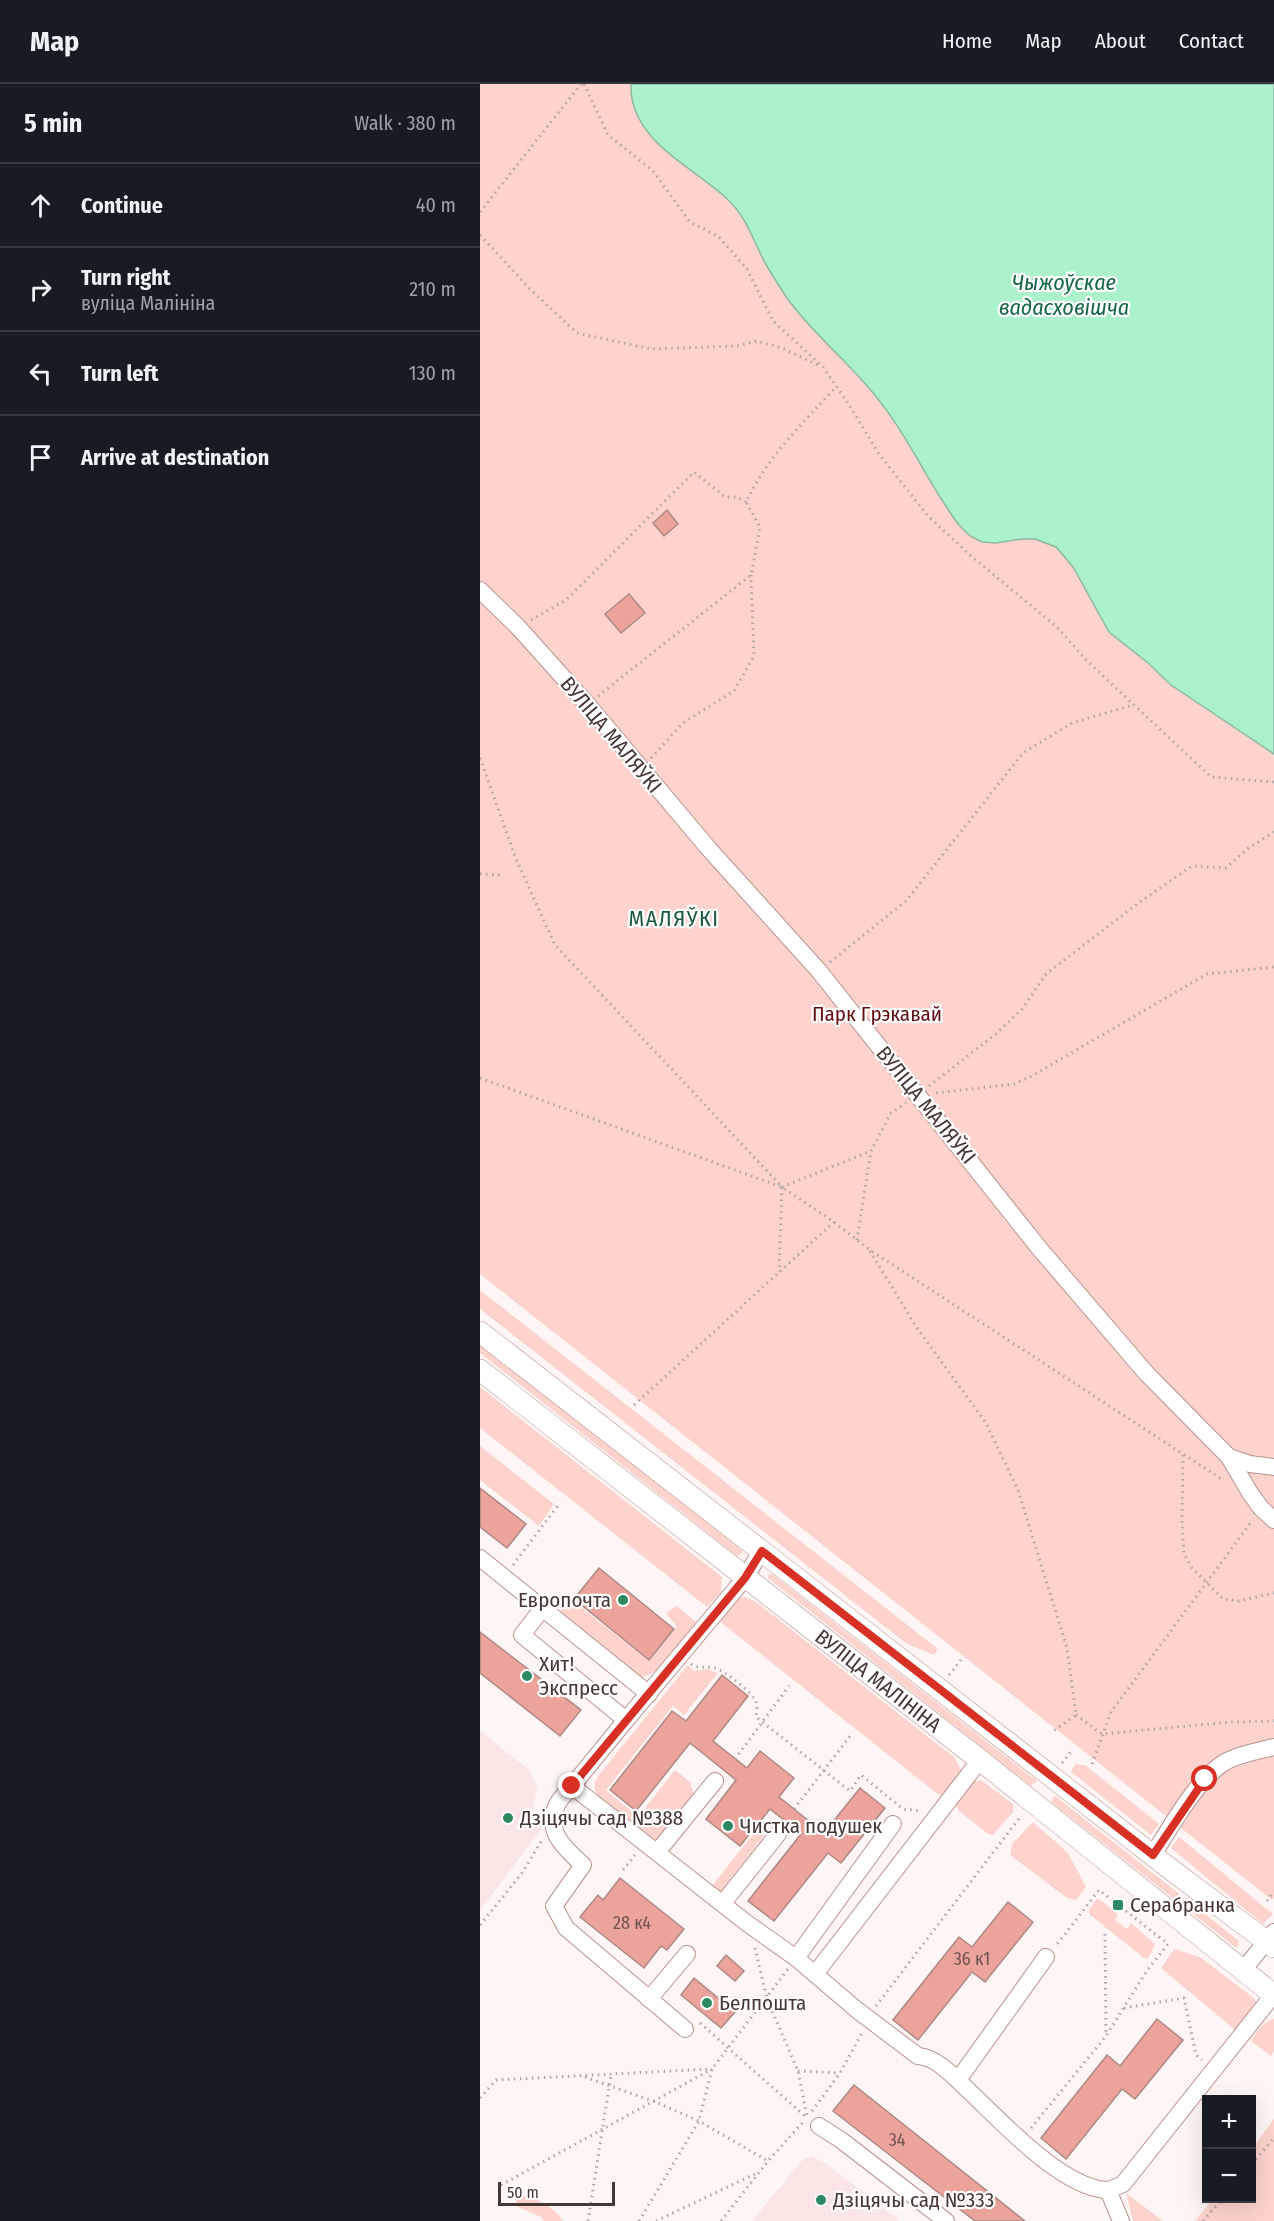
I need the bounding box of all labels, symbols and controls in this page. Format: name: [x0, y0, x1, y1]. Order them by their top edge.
text: Map: [30, 25, 79, 58]
text: Home: [942, 28, 992, 54]
text: Map: [1025, 28, 1062, 54]
text: About: [1095, 28, 1146, 54]
text: Contact: [1179, 28, 1244, 54]
text: 5 min: [24, 108, 82, 139]
text: Walk · 380 m: [354, 111, 456, 135]
icon: ahead: [24, 189, 57, 222]
text: Continue: [81, 192, 163, 219]
text: 40 m: [416, 193, 456, 217]
text: Turn right: [81, 264, 170, 291]
water label: Чыжоўскае вадасховішча: [999, 269, 1129, 321]
icon: right: [24, 273, 57, 306]
text: 210 m: [409, 277, 456, 301]
text: вуліца Малініна: [81, 291, 215, 315]
icon: left: [24, 357, 57, 390]
text: Turn left: [81, 360, 159, 387]
text: 130 m: [409, 361, 456, 385]
icon: arrive: [24, 441, 57, 474]
text: Arrive at destination: [81, 444, 269, 471]
street label: ВУЛІЦА МАЛЯЎКІ: [555, 671, 667, 799]
district label: МАЛЯЎКІ: [629, 905, 719, 932]
park label: Парк Грэкавай: [812, 1001, 942, 1027]
street label: ВУЛІЦА МАЛЯЎКІ: [871, 1041, 981, 1169]
place label: Европочта: [518, 1587, 611, 1613]
marker: Европочта: [616, 1593, 630, 1607]
street label: ВУЛІЦА МАЛІНІНА: [810, 1624, 946, 1738]
place label: Хит! Экспресс: [539, 1651, 618, 1701]
marker: Хит! Экспресс: [520, 1669, 534, 1683]
route start: [1191, 1765, 1217, 1791]
route end: [558, 1772, 584, 1798]
place label: Дзіцячы сад №388: [519, 1805, 683, 1831]
marker: Дзіцячы сад №388: [501, 1811, 515, 1825]
place label: Чистка подушек: [740, 1813, 882, 1839]
marker: Чистка подушек: [721, 1819, 735, 1833]
place label: Серабранка: [1130, 1892, 1235, 1918]
marker: Серабранка: [1111, 1898, 1125, 1912]
house number: 28 к4: [613, 1912, 651, 1934]
house number: 36 к1: [954, 1948, 990, 1970]
place label: Белпошта: [719, 1990, 806, 2016]
marker: Белпошта: [700, 1996, 714, 2010]
map controls: [1202, 2095, 1256, 2203]
button: +: [1202, 2095, 1256, 2149]
house number: 34: [889, 2129, 906, 2151]
button: −: [1202, 2149, 1256, 2203]
scale bar: [498, 2179, 615, 2206]
text: 50 m: [507, 2183, 539, 2202]
place label: Дзіцячы сад №333: [832, 2187, 994, 2213]
marker: Дзіцячы сад №333: [814, 2193, 828, 2207]

